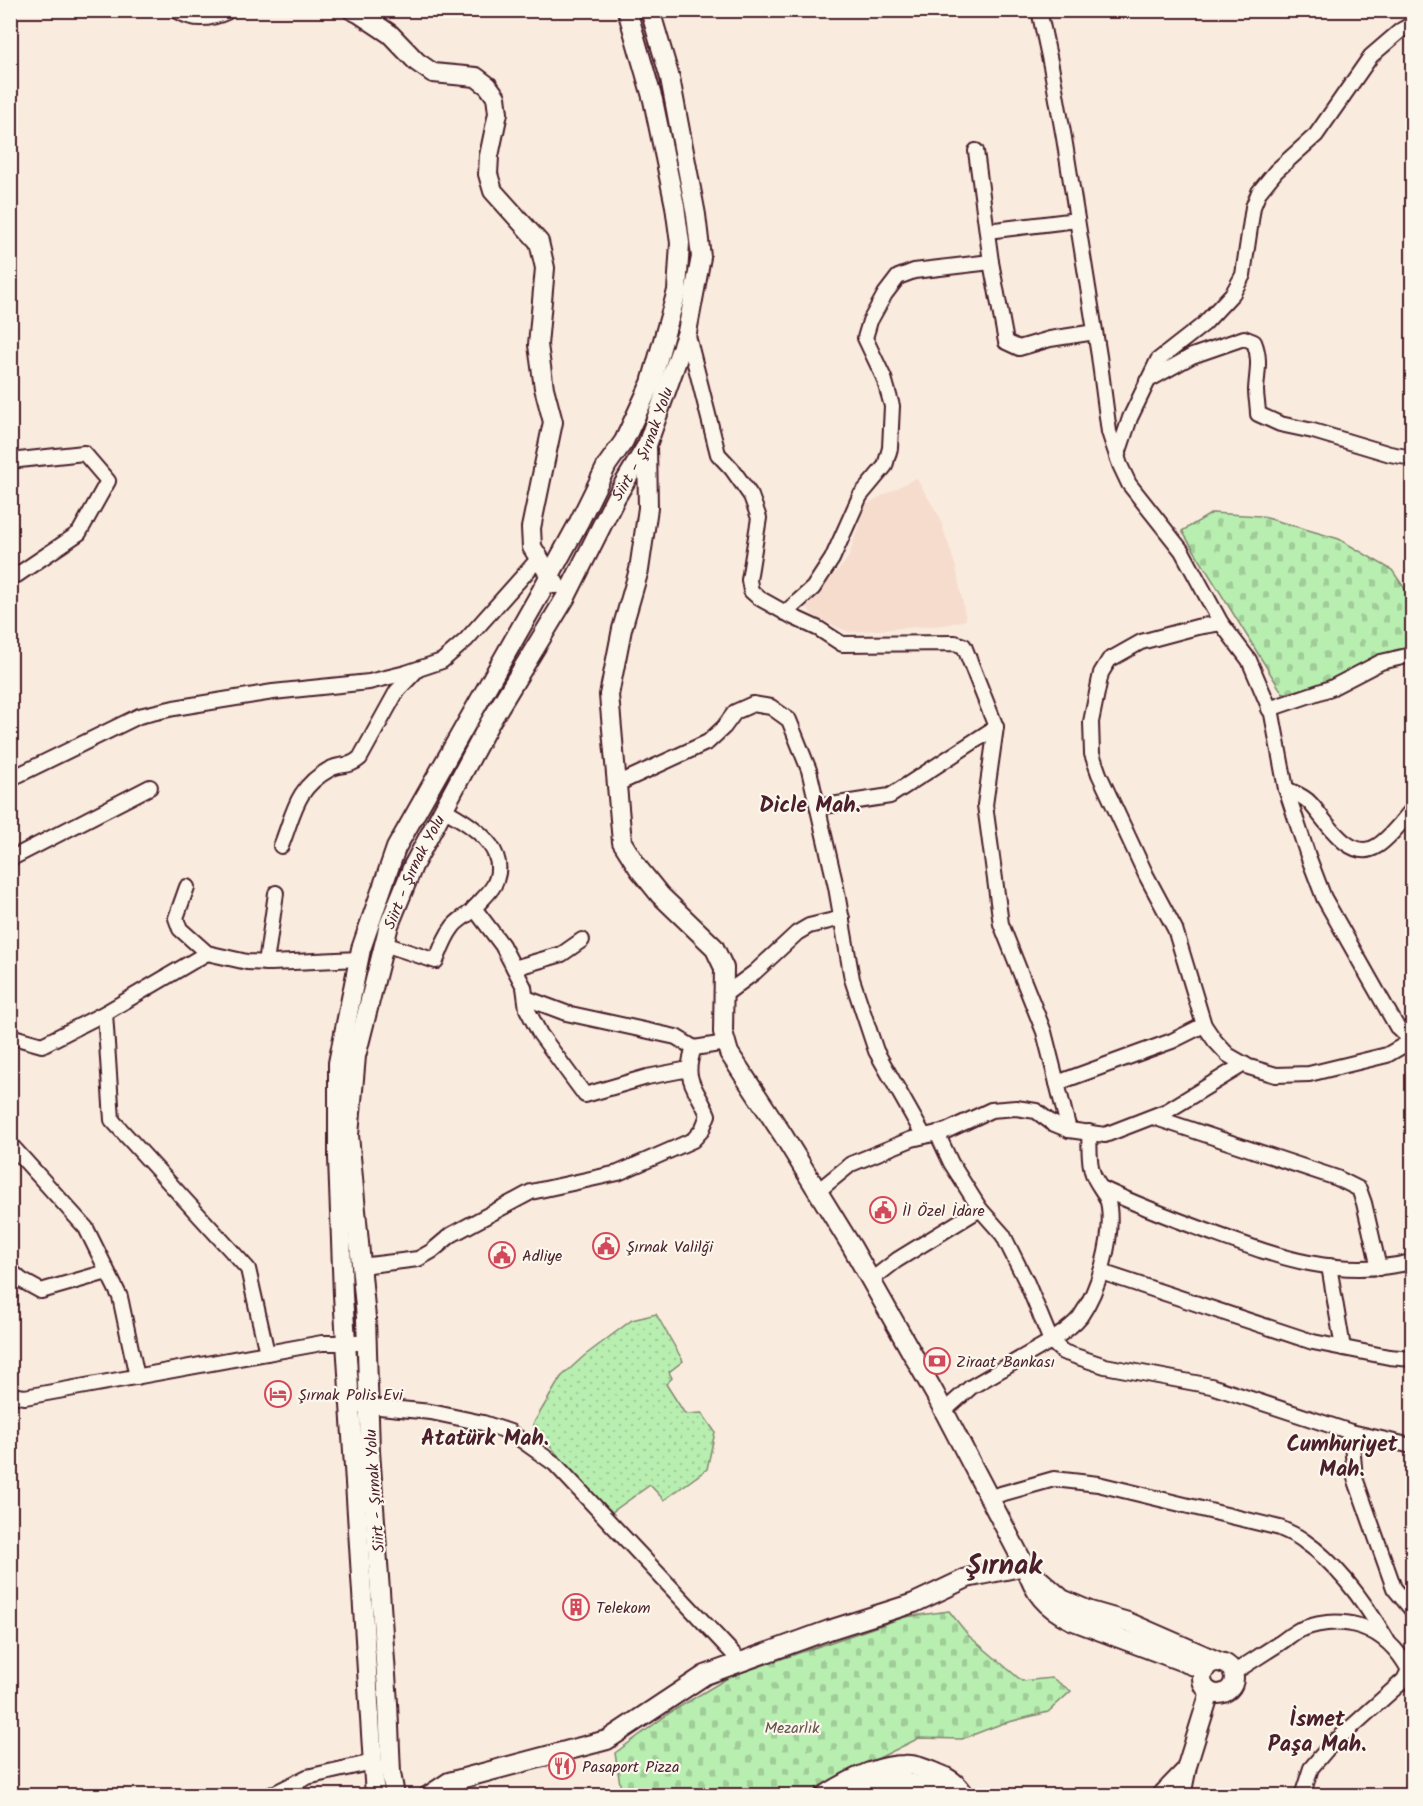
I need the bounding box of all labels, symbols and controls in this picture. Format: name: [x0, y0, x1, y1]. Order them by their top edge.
street label: Siirt - Şırnak Yolu: [605, 383, 681, 506]
district label: Dicle Mah.: [759, 789, 861, 824]
street label: Siirt - Şırnak Yolu: [378, 810, 452, 933]
public building icon: İl Özel İdare: [868, 1195, 898, 1225]
place label: İl Özel İdare: [902, 1199, 985, 1224]
public building icon: Şırnak Valilği: [591, 1231, 621, 1261]
place label: Şırnak Valilği: [626, 1235, 714, 1260]
public building icon: Adliye: [487, 1240, 517, 1270]
place label: Adliye: [522, 1244, 562, 1269]
bank icon: Ziraat Bankası: [922, 1346, 952, 1376]
place label: Ziraat Bankası: [956, 1350, 1055, 1375]
hotel icon: Şırnak Polis Evi: [263, 1379, 293, 1409]
place label: Şırnak Polis Evi: [298, 1383, 404, 1408]
district label: Atatürk Mah.: [421, 1422, 549, 1457]
street label: Siirt - Şırnak Yolu: [359, 1428, 392, 1554]
district label: Cumhuriyet Mah.: [1286, 1428, 1399, 1488]
district label: Şırnak: [966, 1544, 1043, 1589]
building icon: Telekom: [561, 1592, 591, 1622]
place label: Telekom: [596, 1596, 651, 1621]
district label: İsmet Paşa Mah.: [1268, 1703, 1366, 1763]
park label: Mezarlık: [764, 1716, 820, 1741]
restaurant icon: Pasaport Pizza: [547, 1751, 577, 1781]
place label: Pasaport Pizza: [582, 1755, 679, 1780]

